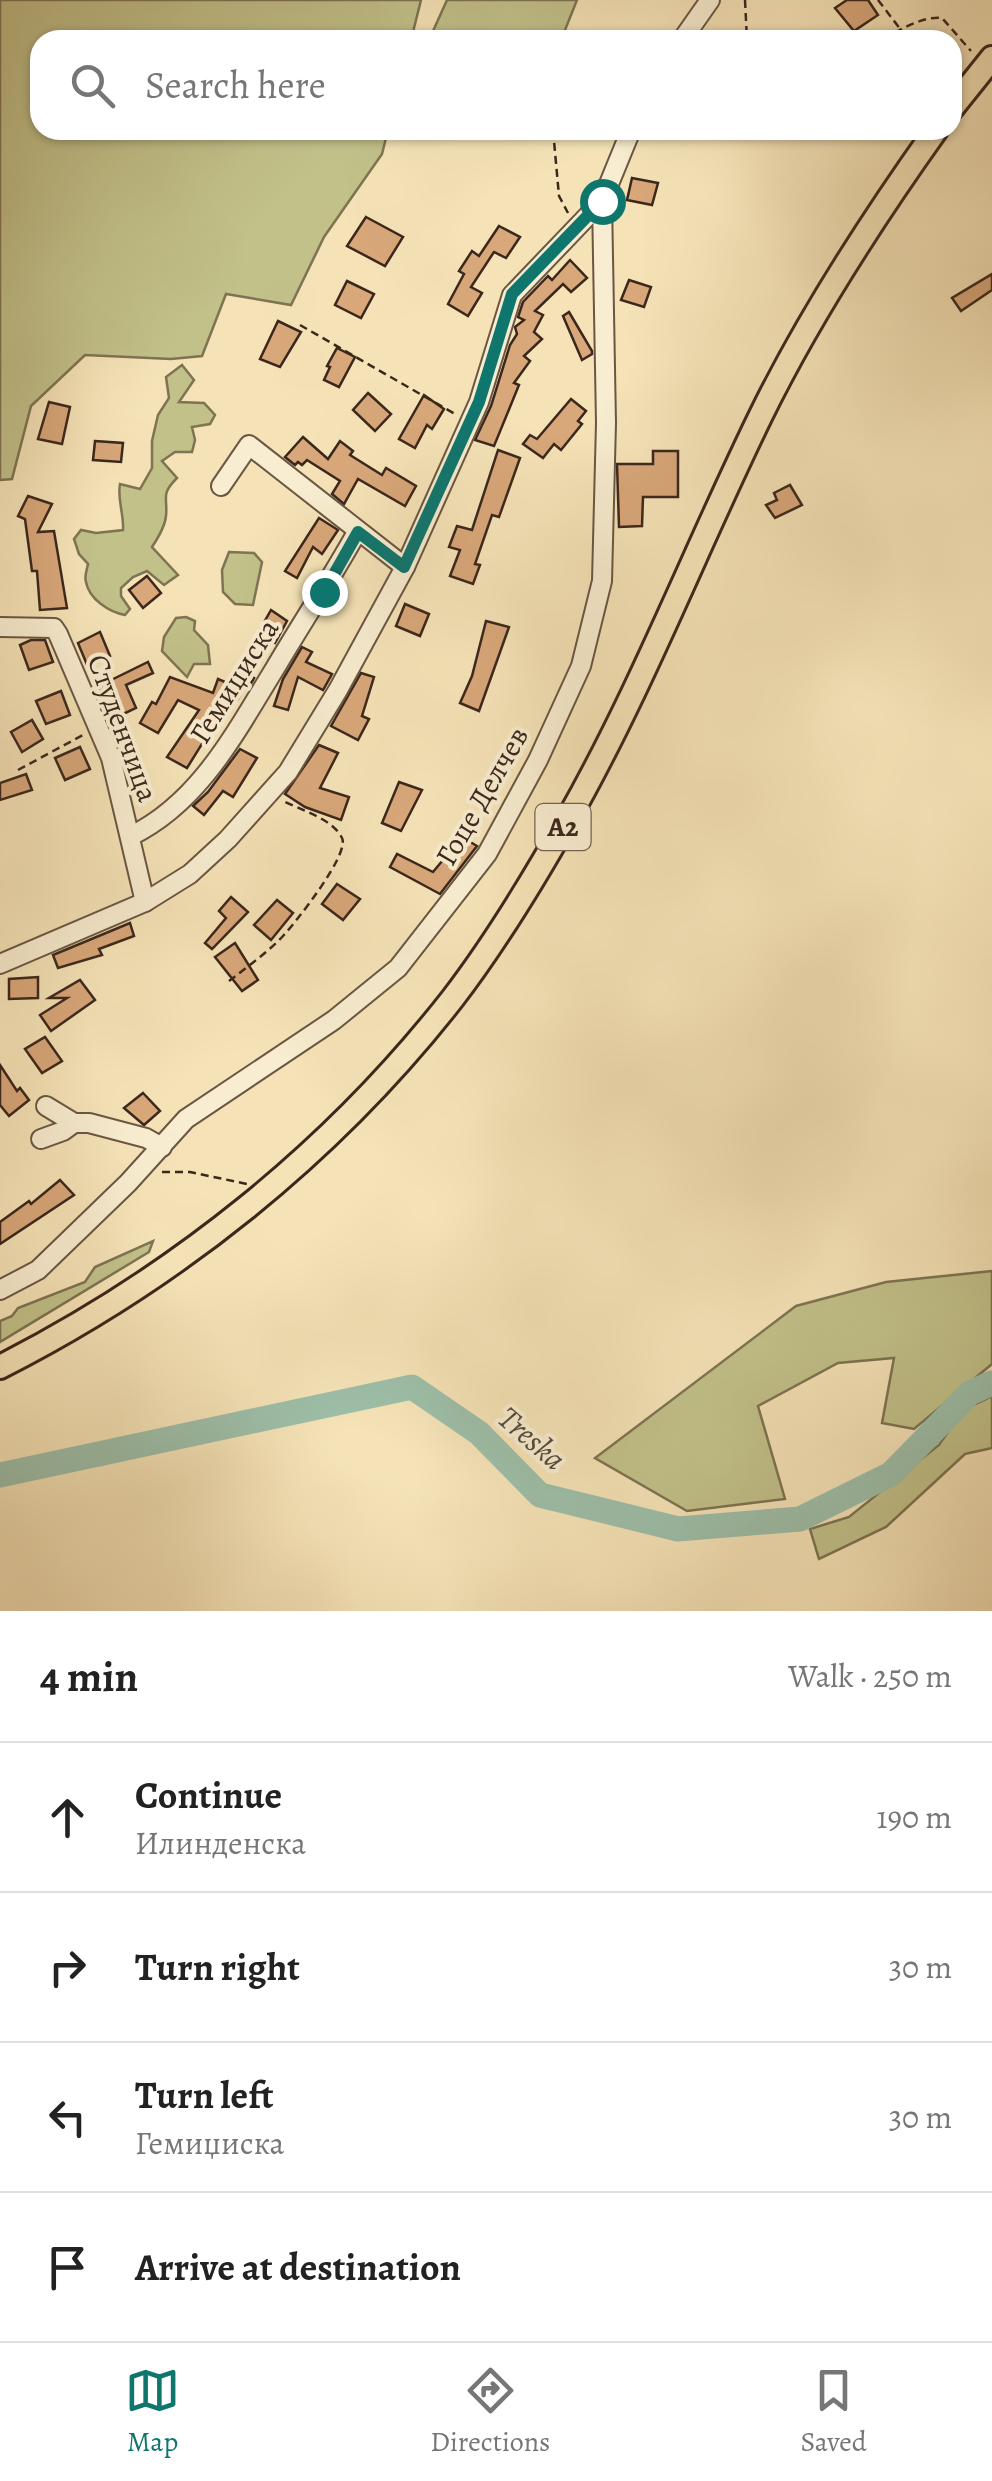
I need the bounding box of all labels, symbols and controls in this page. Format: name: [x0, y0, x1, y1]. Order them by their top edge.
search box: [30, 30, 962, 140]
icon: search: [65, 58, 120, 113]
text: Search here: [145, 59, 326, 111]
route start: [580, 179, 626, 225]
route end: [302, 570, 348, 616]
street label: Гемиџиска: [180, 611, 288, 751]
street label: Студенчица: [78, 649, 168, 807]
street label: Гоце Делчев: [426, 719, 538, 873]
road number: A2: [536, 804, 590, 850]
water label: Treska: [488, 1396, 576, 1480]
text: 4 min: [40, 1648, 138, 1705]
text: Walk · 250 m: [788, 1654, 952, 1698]
text: Continue: [135, 1769, 282, 1821]
icon: ahead: [40, 1790, 95, 1845]
text: 190 m: [876, 1795, 952, 1839]
text: Илинденска: [135, 1821, 306, 1865]
icon: right: [40, 1940, 95, 1995]
text: Turn right: [135, 1941, 300, 1993]
text: 30 m: [889, 1945, 952, 1989]
text: Turn left: [135, 2069, 274, 2121]
icon: left: [40, 2090, 95, 2145]
text: 30 m: [889, 2095, 952, 2139]
text: Гемиџиска: [135, 2121, 284, 2165]
icon: arrive: [40, 2240, 95, 2295]
text: Arrive at destination: [135, 2241, 461, 2293]
tab: Map: [125, 2363, 180, 2461]
tab: Directions: [430, 2363, 550, 2461]
tab: Saved: [801, 2363, 867, 2461]

